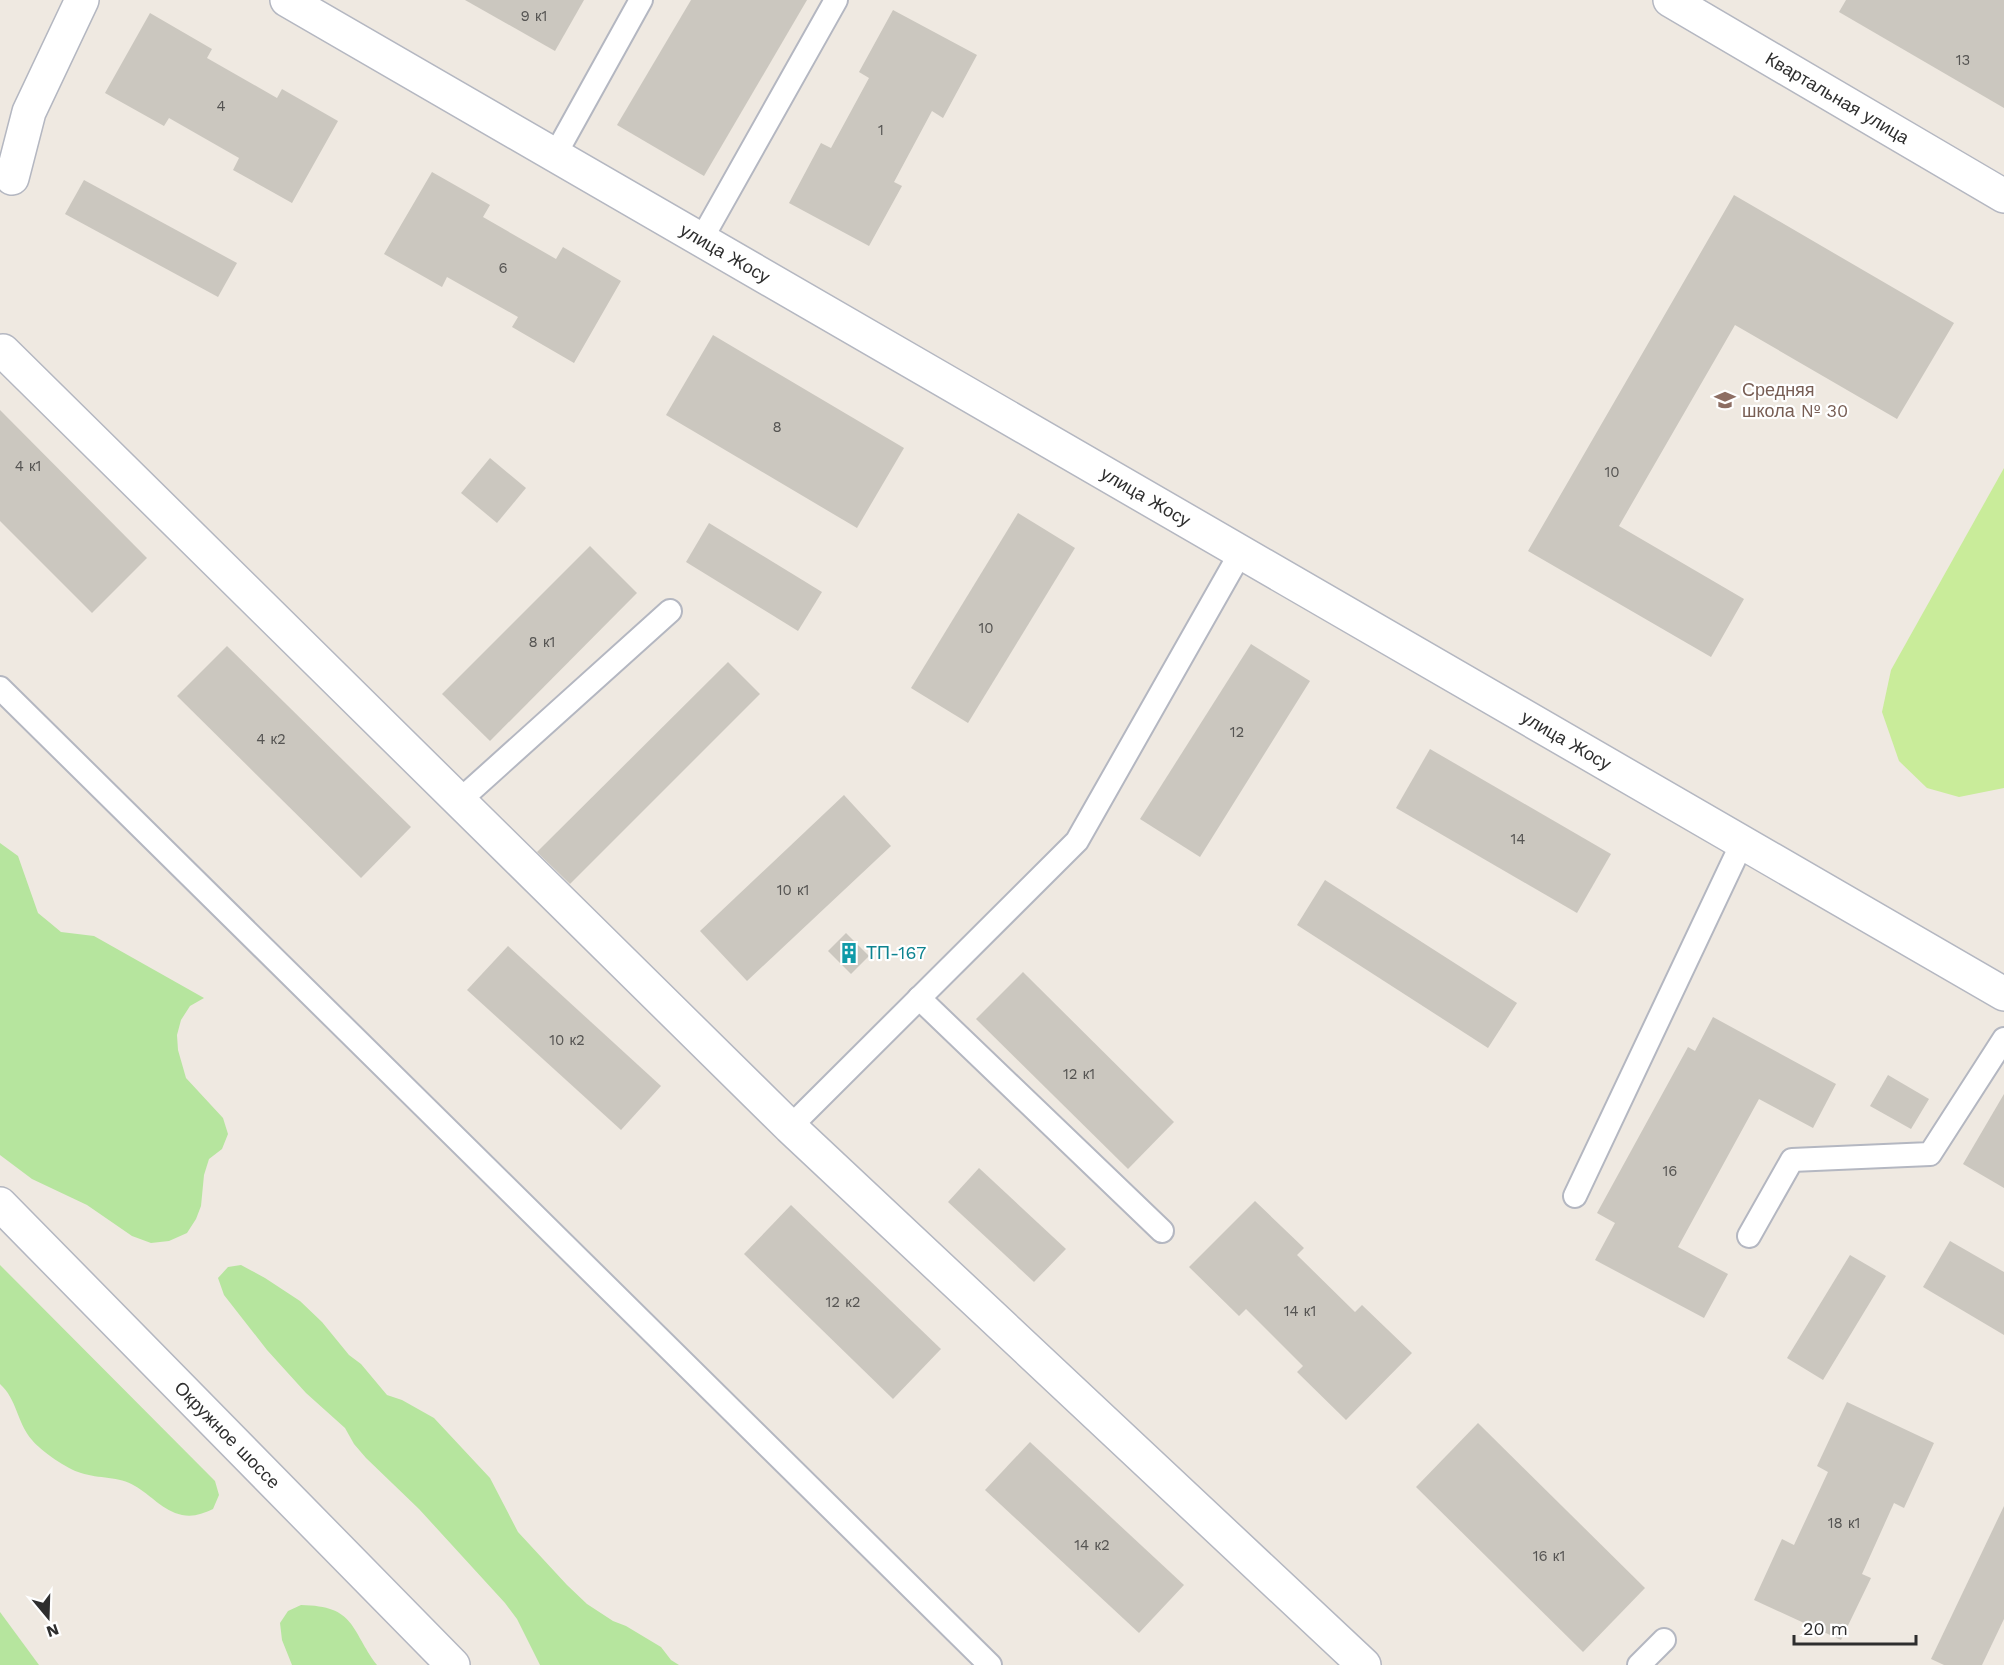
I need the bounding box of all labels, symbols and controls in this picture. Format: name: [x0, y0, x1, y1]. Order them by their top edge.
house number: 9 к1: [521, 7, 547, 25]
street label: Квартальная улица: [1762, 47, 1914, 149]
house number: 13: [1956, 51, 1970, 69]
house number: 4: [216, 97, 226, 115]
house number: 1: [878, 121, 884, 139]
street label: улица Жосу: [677, 219, 774, 287]
house number: 6: [498, 259, 508, 277]
place label: Средняя школа № 30: [1742, 379, 1848, 421]
school or university icon: Средняя школа № 30: [1713, 388, 1737, 412]
house number: 8: [772, 418, 782, 436]
house number: 4 к1: [15, 457, 41, 475]
street label: улица Жосу: [1097, 462, 1194, 531]
house number: 10: [1604, 463, 1620, 481]
house number: 10: [978, 619, 994, 637]
house number: 8 к1: [529, 633, 555, 651]
street label: улица Жосу: [1518, 706, 1615, 774]
house number: 12: [1230, 723, 1244, 741]
house number: 4 к2: [256, 730, 286, 748]
house number: 14: [1510, 830, 1526, 848]
house number: 10 к1: [777, 881, 809, 899]
building icon: ТП-167: [837, 941, 861, 965]
place label: ТП-167: [866, 942, 926, 963]
house number: 10 к2: [549, 1031, 585, 1049]
house number: 12 к1: [1063, 1065, 1095, 1083]
house number: 16: [1663, 1162, 1677, 1180]
house number: 12 к2: [825, 1293, 861, 1311]
house number: 14 к1: [1284, 1302, 1316, 1320]
street label: Окружное шоссе: [170, 1377, 285, 1493]
house number: 18 к1: [1828, 1514, 1860, 1532]
house number: 14 к2: [1074, 1536, 1110, 1554]
house number: 16 к1: [1533, 1547, 1565, 1565]
north arrow: [18, 1587, 78, 1647]
scale bar: [1794, 1608, 1916, 1646]
text: 20 m: [1803, 1618, 1848, 1639]
text: N: [44, 1620, 61, 1642]

